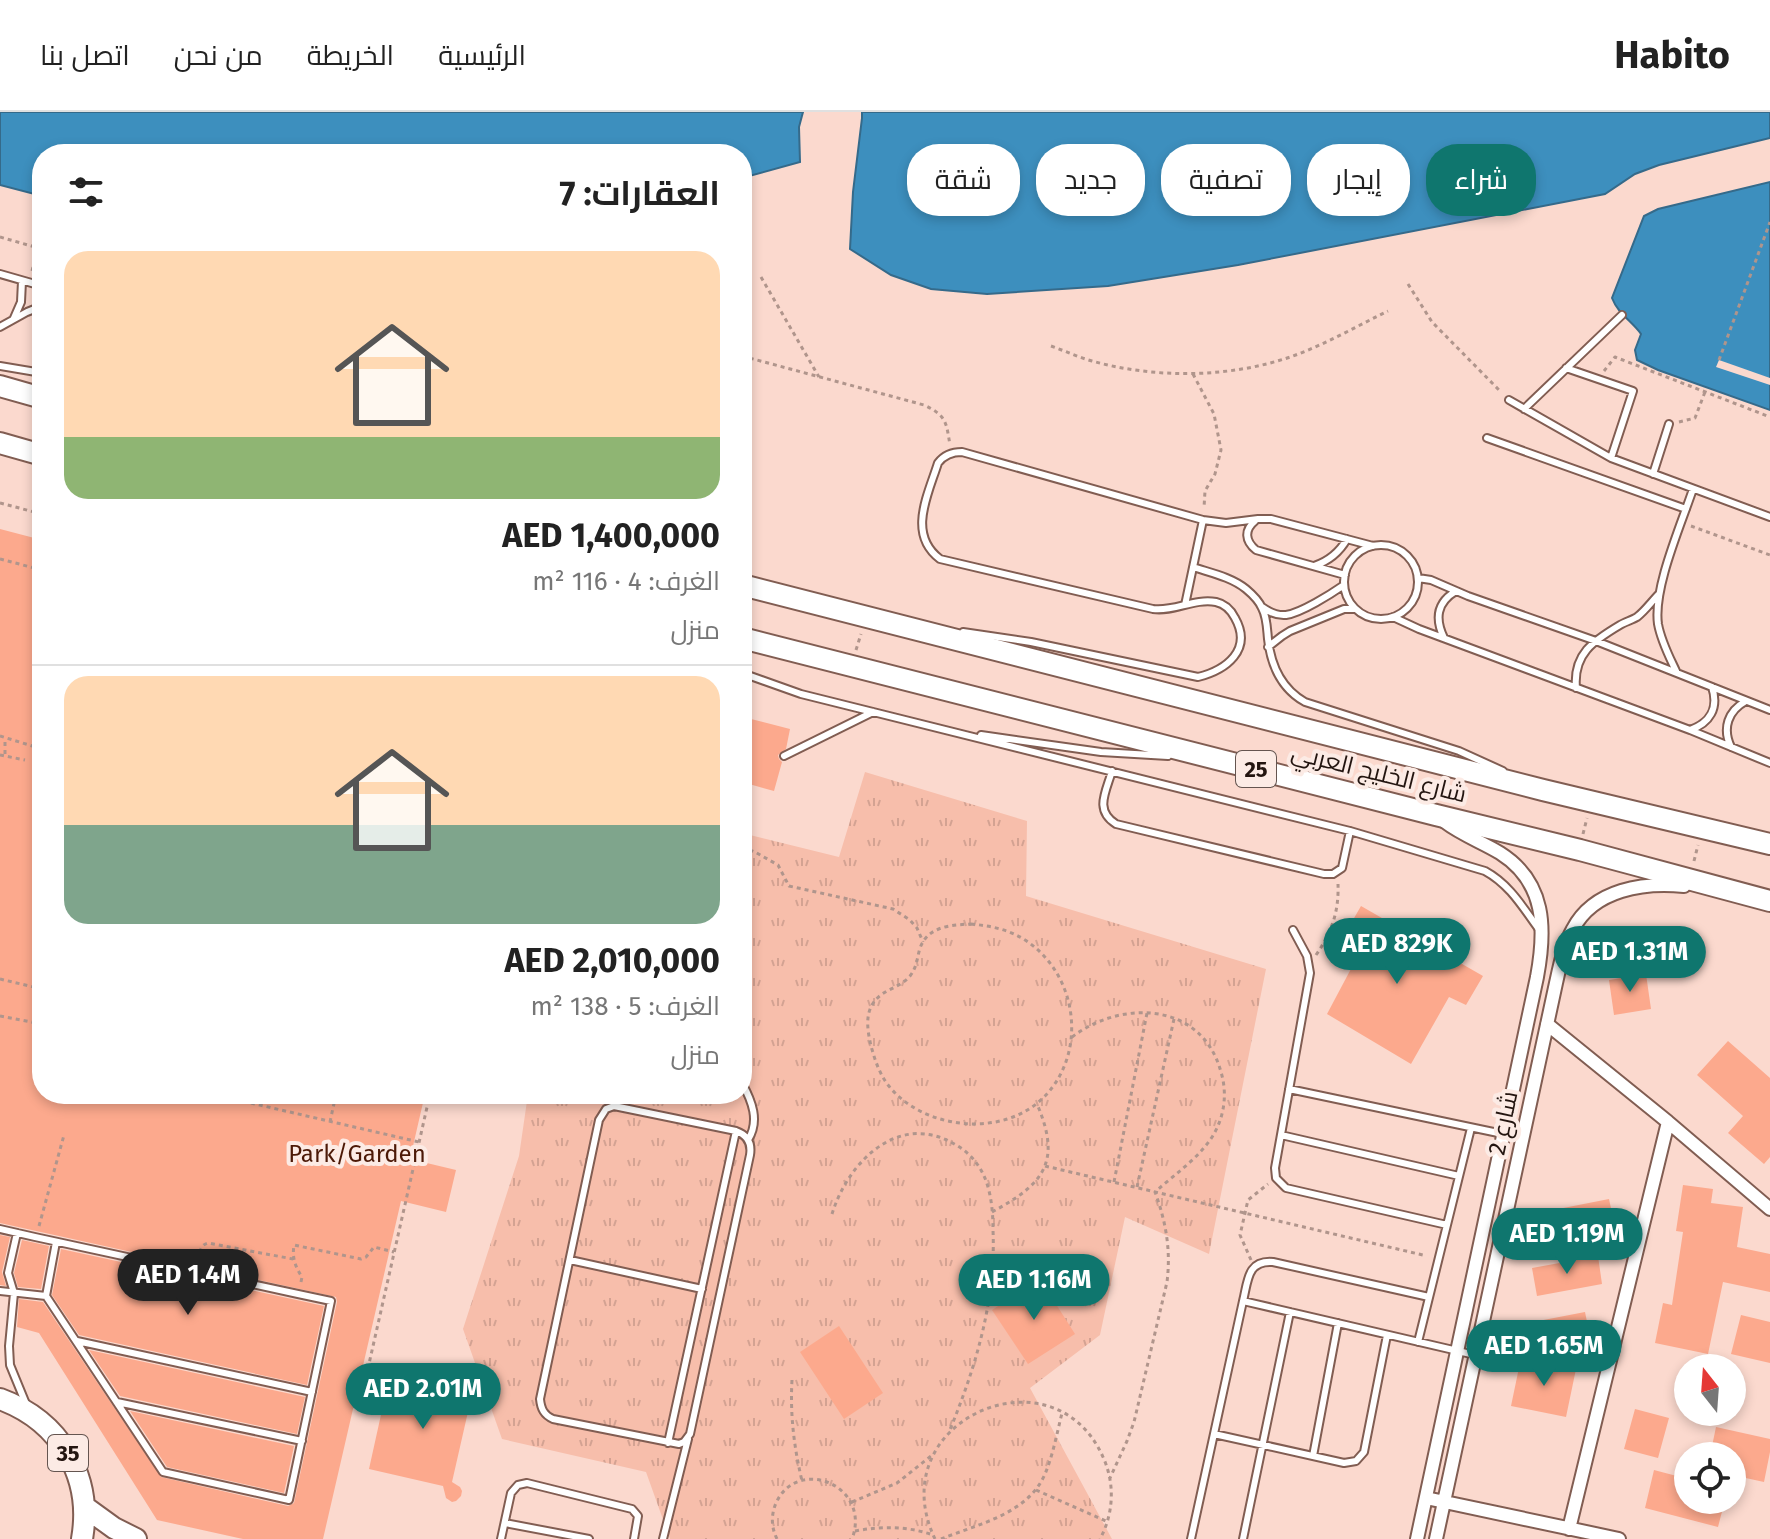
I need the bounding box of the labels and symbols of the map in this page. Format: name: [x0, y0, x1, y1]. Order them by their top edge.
street label: شارع الخليج العربي: [1287, 738, 1469, 813]
road number: 25: [1236, 751, 1276, 787]
pin: AED 829K: [1314, 918, 1480, 986]
pin: AED 1.31M: [1538, 926, 1722, 994]
street label: شارع 2: [1483, 1088, 1525, 1158]
park label: Park/Garden: [288, 1140, 426, 1168]
pin: AED 1.19M: [1475, 1208, 1659, 1276]
pin: AED 1.4M: [105, 1249, 271, 1317]
pin: AED 1.16M: [942, 1254, 1126, 1322]
pin: AED 1.65M: [1452, 1320, 1636, 1388]
north arrow: [1674, 1354, 1746, 1426]
pin: AED 2.01M: [331, 1363, 515, 1431]
road number: 35: [48, 1435, 88, 1471]

